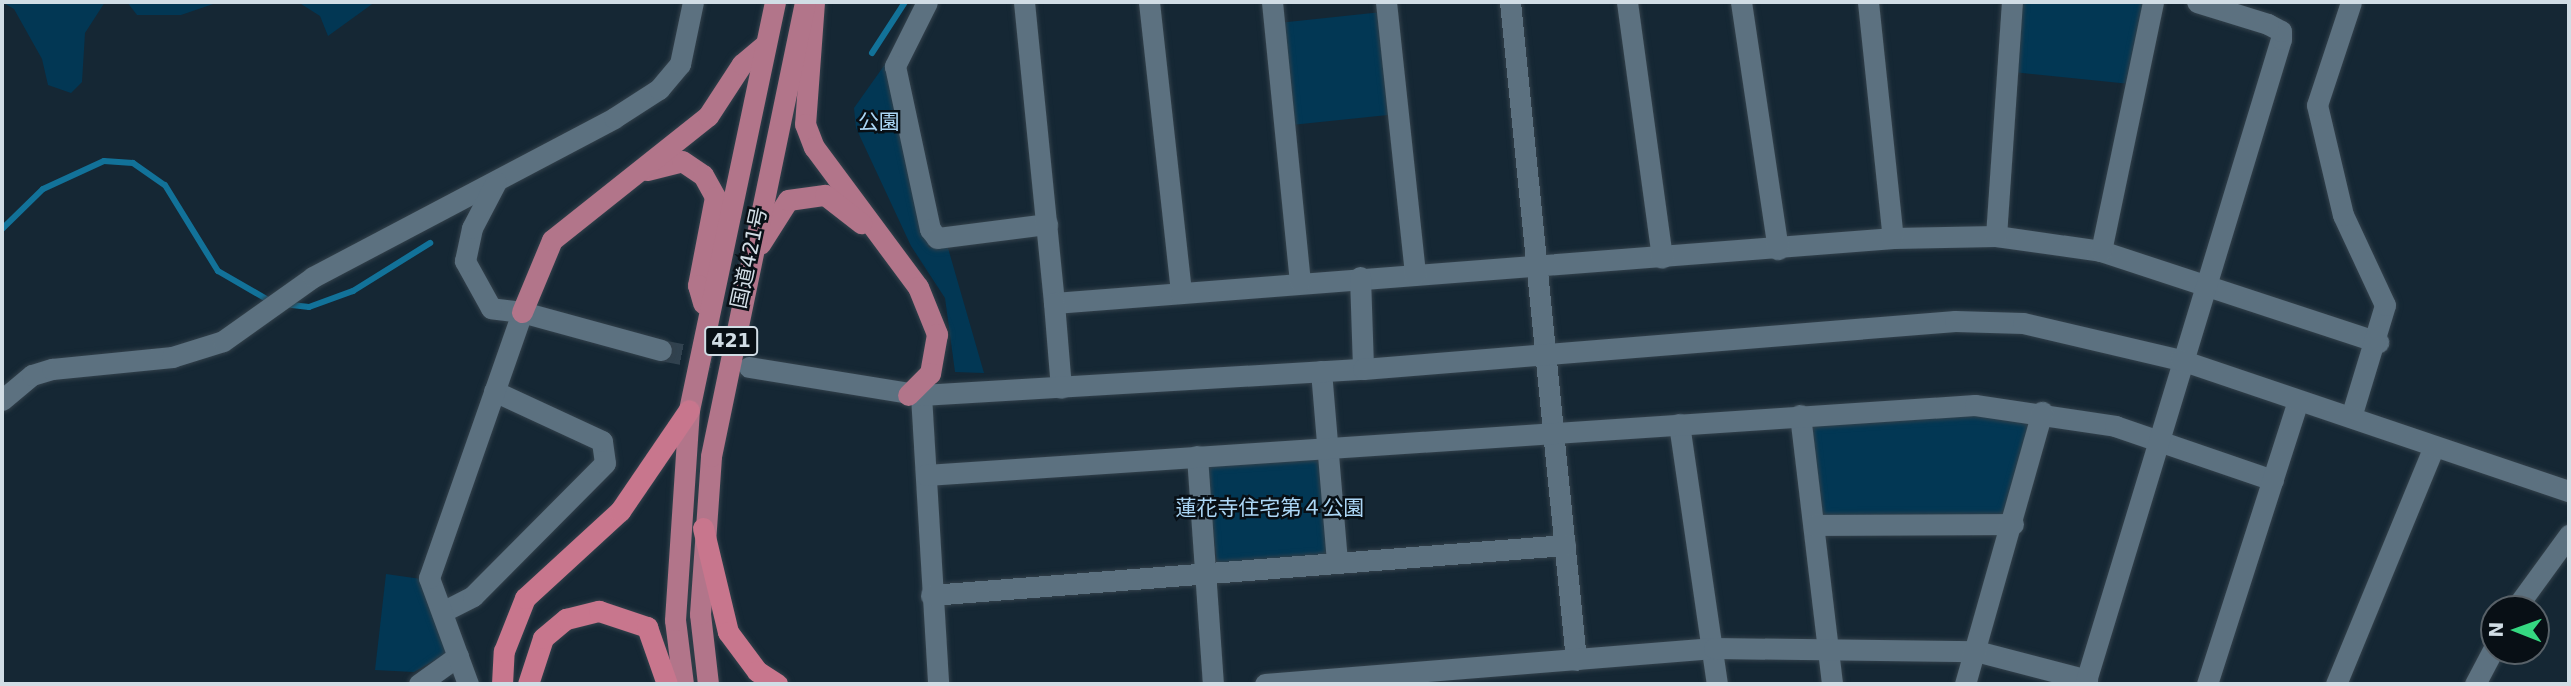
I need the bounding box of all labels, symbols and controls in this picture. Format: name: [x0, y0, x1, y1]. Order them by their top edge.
park label: 公園: [858, 109, 900, 135]
street label: 国道421号: [726, 205, 772, 311]
road number: 421: [703, 326, 759, 356]
park label: 蓮花寺住宅第４公園: [1176, 495, 1364, 521]
north arrow: [2480, 595, 2550, 665]
text: N: [2485, 622, 2507, 638]

